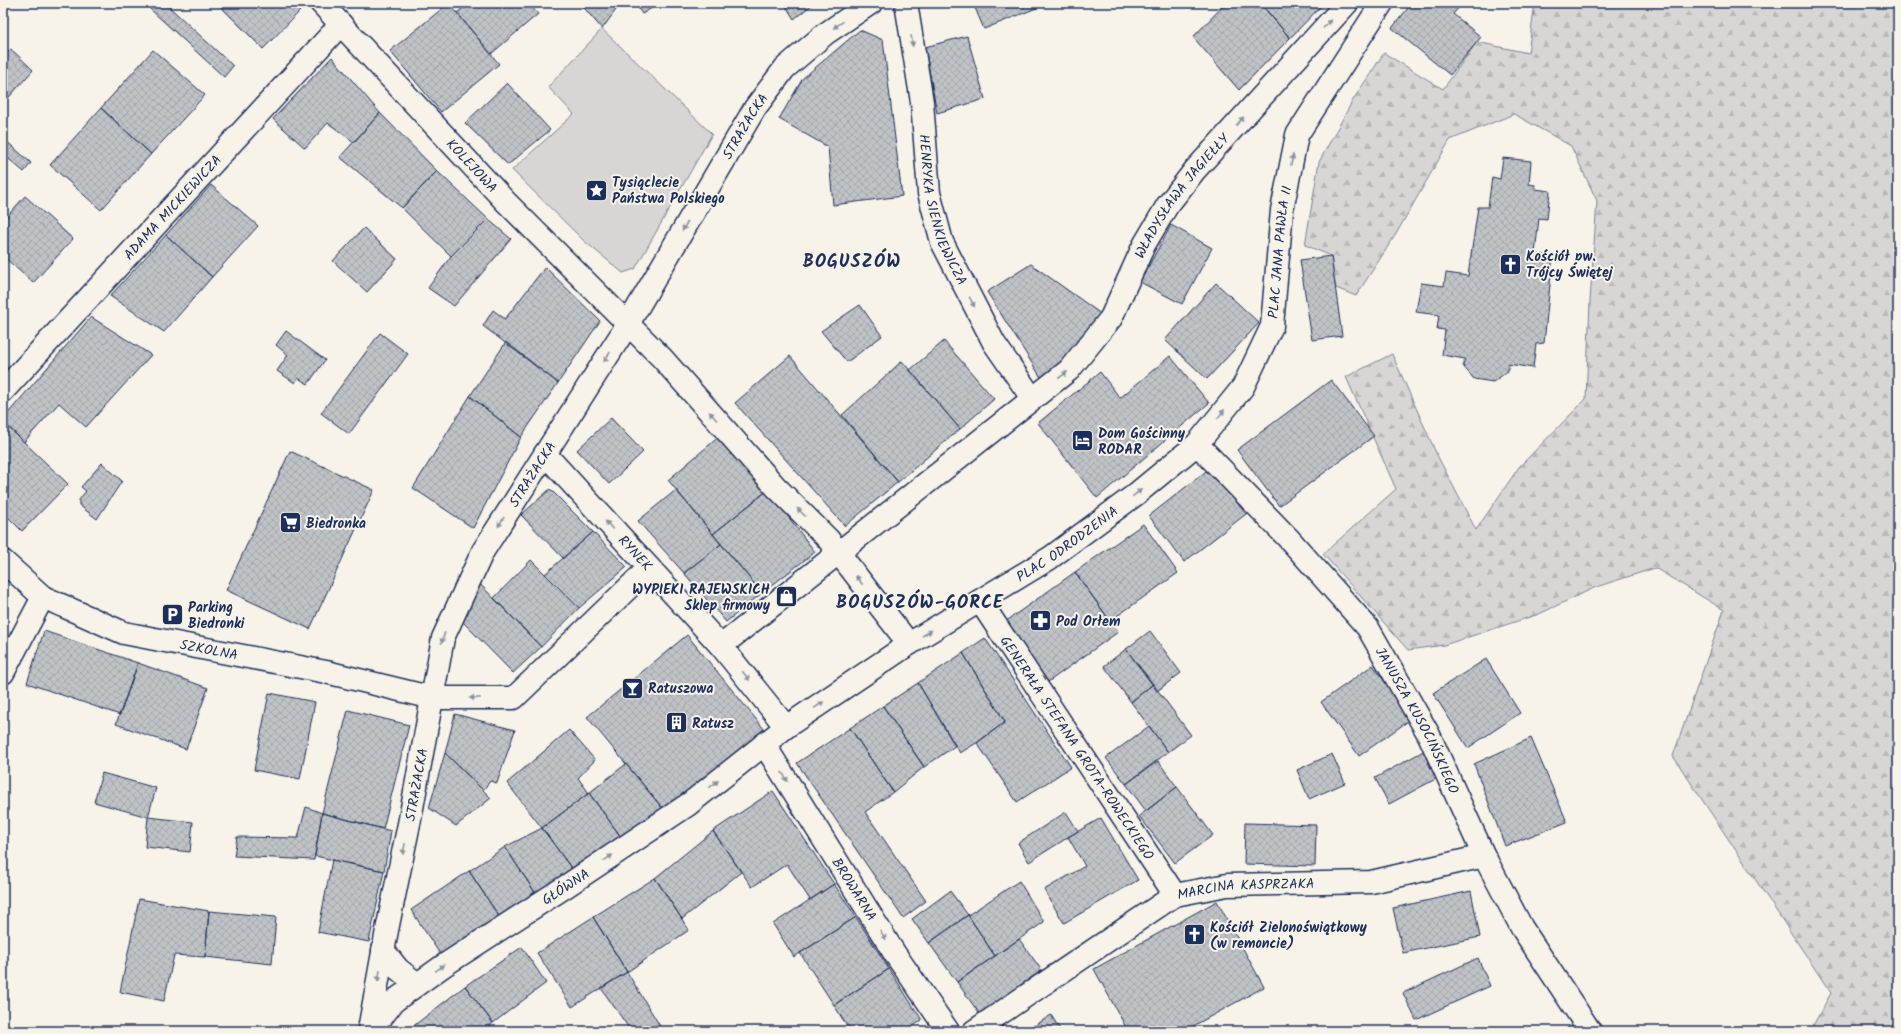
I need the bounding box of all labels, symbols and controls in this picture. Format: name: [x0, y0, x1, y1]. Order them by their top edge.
one-way arrow: [1322, 19, 1331, 30]
one-way arrow: [833, 21, 843, 29]
one-way arrow: [909, 35, 915, 48]
street label: STRAŻACKA: [717, 89, 774, 164]
one-way arrow: [1235, 116, 1244, 126]
street label: WŁADYSŁAWA JAGIEŁŁY: [1129, 128, 1236, 262]
street label: HENRYKA SIENKIEWICZA: [913, 133, 973, 289]
street label: KOLEJOWA: [440, 134, 502, 198]
street label: ADAMA MICKIEWICZA: [119, 150, 228, 266]
one-way arrow: [1290, 154, 1296, 166]
place label: Tysiąclecie Państwa Polskiego: [612, 172, 725, 210]
place icon: Tysiąclecie Państwa Polskiego: [583, 177, 609, 203]
street label: PLAC JANA PAWŁA II: [1263, 184, 1299, 320]
one-way arrow: [682, 220, 689, 232]
place label: Kościół pw. Trójcy Świętej: [1526, 246, 1614, 284]
district label: BOGUSZÓW: [803, 248, 901, 277]
church icon: Kościół pw. Trójcy Świętej: [1498, 251, 1524, 277]
one-way arrow: [968, 296, 975, 307]
one-way arrow: [603, 351, 610, 363]
one-way arrow: [1058, 371, 1068, 379]
one-way arrow: [1217, 408, 1226, 419]
one-way arrow: [708, 411, 718, 421]
place label: Dom Gościnny RODAR: [1098, 423, 1186, 461]
hotel icon: Dom Gościnny RODAR: [1069, 428, 1095, 454]
street label: STRAŻACKA: [504, 437, 562, 512]
one-way arrow: [1132, 489, 1143, 497]
street label: PLAC ODRODZENIA: [1012, 501, 1123, 588]
one-way arrow: [796, 507, 806, 517]
supermarket icon: Biedronka: [277, 510, 303, 536]
place label: Biedronka: [306, 513, 366, 535]
one-way arrow: [498, 517, 505, 528]
one-way arrow: [604, 520, 614, 530]
street label: RYNEK: [612, 530, 658, 577]
one-way arrow: [855, 574, 864, 585]
place label: WYPIEKI RAJEWSKICH Sklep firmowy: [632, 579, 771, 617]
shop icon: WYPIEKI RAJEWSKICH Sklep firmowy: [773, 584, 799, 610]
district label: BOGUSZÓW-GORCE: [836, 589, 1004, 618]
place label: Parking Biedronki: [188, 597, 245, 635]
parking icon: Parking Biedronki: [159, 602, 185, 628]
pharmacy icon: Pod Orłem: [1028, 608, 1054, 634]
place label: Pod Orłem: [1056, 611, 1121, 633]
one-way arrow: [921, 630, 933, 637]
street label: GENERAŁA STEFANA GROTA-ROWECKIEGO: [994, 632, 1159, 865]
one-way arrow: [440, 633, 446, 645]
street label: SZKOLNA: [178, 634, 240, 667]
street label: JANUSZA KUSOCIŃSKIEGO: [1369, 643, 1464, 798]
one-way arrow: [741, 671, 750, 682]
bar icon: Ratuszowa: [619, 675, 645, 701]
place label: Ratuszowa: [648, 678, 713, 700]
one-way arrow: [468, 695, 481, 701]
one-way arrow: [814, 701, 824, 709]
building icon: Ratusz: [663, 710, 689, 736]
place label: Ratusz: [692, 713, 734, 735]
street label: STRAŻACKA: [400, 746, 435, 823]
one-way arrow: [781, 771, 788, 783]
one-way arrow: [709, 779, 720, 788]
one-way arrow: [401, 842, 407, 855]
one-way arrow: [603, 854, 613, 862]
street label: BROWARNA: [825, 854, 882, 926]
street label: GŁÓWNA: [538, 864, 594, 911]
street label: MARCINA KASPRZAKA: [1175, 873, 1315, 906]
place label: Kościół Zielonoświątkowy (w remoncie): [1210, 917, 1368, 955]
church icon: Kościół Zielonoświątkowy (w remoncie): [1182, 922, 1208, 948]
one-way arrow: [879, 930, 887, 940]
one-way arrow: [435, 964, 446, 972]
one-way arrow: [375, 970, 381, 982]

